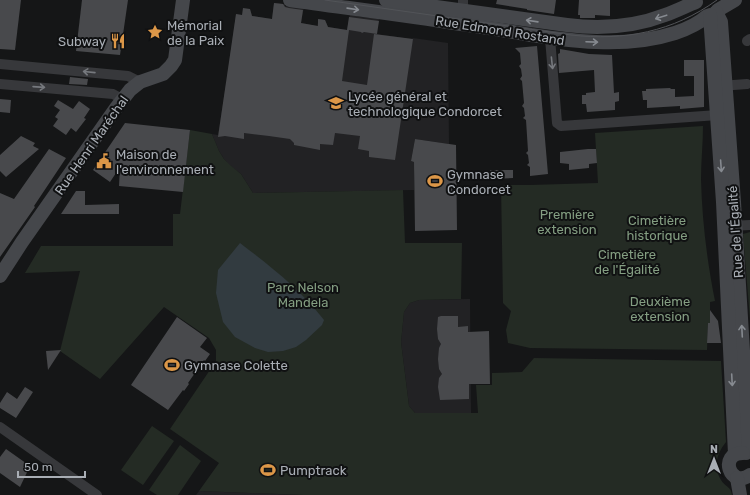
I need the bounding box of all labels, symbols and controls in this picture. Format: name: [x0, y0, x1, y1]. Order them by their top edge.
one-way arrow: [346, 5, 359, 13]
street label: Rue Edmond Rostand: [434, 13, 566, 48]
one-way arrow: [655, 13, 667, 21]
one-way arrow: [526, 17, 539, 25]
place label: Mémorial de la Paix: [167, 18, 224, 48]
place icon: Mémorial de la Paix: [146, 23, 164, 41]
restaurant icon: Subway: [109, 32, 127, 50]
place label: Subway: [58, 34, 106, 49]
one-way arrow: [585, 39, 598, 46]
one-way arrow: [548, 56, 556, 69]
one-way arrow: [83, 68, 96, 75]
one-way arrow: [32, 84, 45, 91]
place label: Lycée général et technologique Condorcet: [348, 89, 502, 120]
street label: Rue Henri Maréchal: [52, 93, 131, 198]
school or university icon: Lycée général et technologique Condorcet: [327, 94, 345, 112]
place label: Maison de l'environnement: [116, 147, 214, 177]
public building icon: Maison de l'environnement: [95, 152, 113, 170]
one-way arrow: [717, 159, 725, 172]
place label: Gymnase Condorcet: [447, 167, 511, 197]
sports icon: Gymnase Condorcet: [426, 172, 444, 190]
street label: Rue de l'Égalité: [725, 185, 747, 279]
park label: Première extension: [537, 207, 597, 237]
park label: Cimetière historique: [626, 213, 688, 243]
park label: Cimetière de l'Égalité: [594, 247, 660, 278]
park label: Parc Nelson Mandela: [267, 280, 339, 310]
park label: Deuxième extension: [630, 294, 690, 324]
one-way arrow: [738, 325, 745, 338]
sports icon: Gymnase Colette: [163, 356, 181, 374]
place label: Gymnase Colette: [184, 358, 288, 373]
one-way arrow: [728, 373, 735, 386]
north arrow: [694, 439, 734, 479]
text: N: [710, 443, 718, 456]
scale bar: [18, 453, 85, 479]
text: 50 m: [24, 460, 52, 474]
sports icon: Pumptrack: [259, 461, 277, 479]
place label: Pumptrack: [280, 463, 347, 478]

